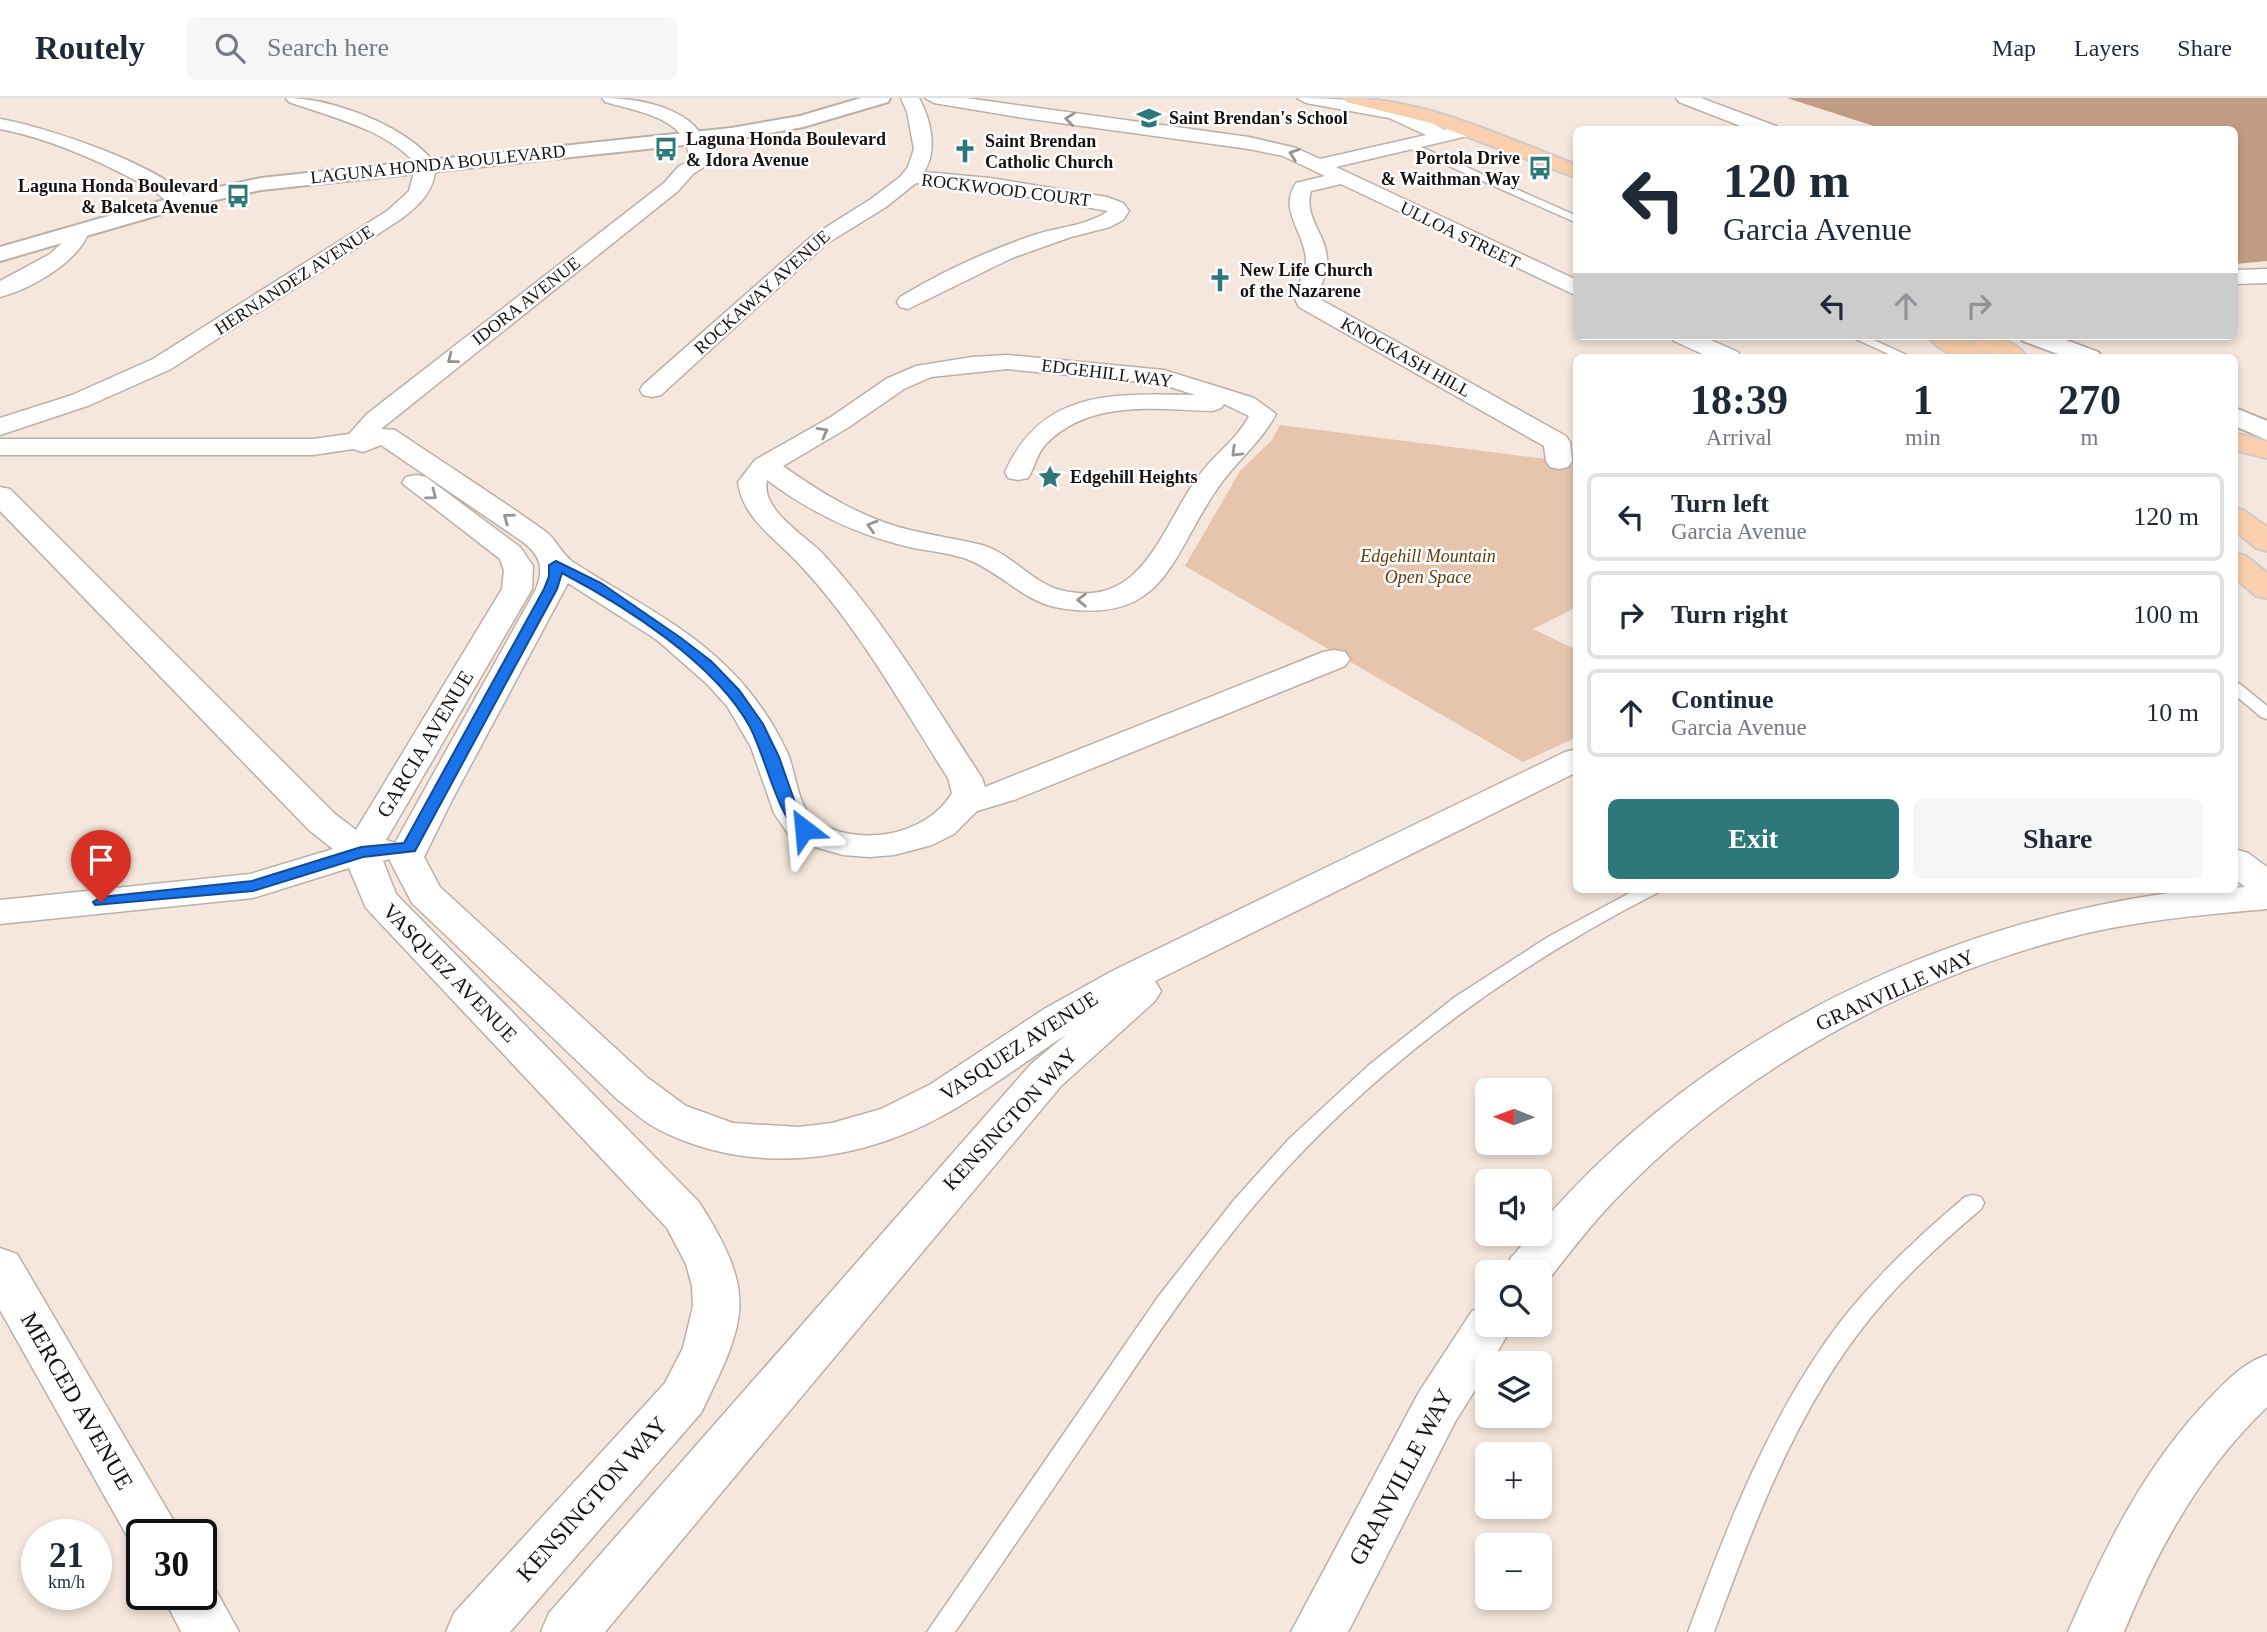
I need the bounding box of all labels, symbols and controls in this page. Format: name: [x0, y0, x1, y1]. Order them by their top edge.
search box: [187, 17, 677, 80]
icon: search: [211, 29, 249, 67]
text: Routely: [35, 30, 145, 66]
text: Search here: [267, 33, 389, 62]
text: Map: [1992, 35, 2036, 61]
text: Layers: [2074, 35, 2139, 61]
text: Share: [2177, 35, 2232, 61]
school or university icon: Saint Brendan's School: [1135, 104, 1163, 132]
place label: Saint Brendan's School: [1169, 108, 1348, 128]
one-way arrow: [1064, 112, 1076, 127]
place label: Laguna Honda Boulevard & Idora Avenue: [686, 129, 886, 170]
place label: Saint Brendan Catholic Church: [985, 131, 1113, 172]
bus stop icon: Laguna Honda Boulevard & Idora Avenue: [652, 135, 680, 163]
church icon: Saint Brendan Catholic Church: [951, 137, 979, 165]
street label: LAGUNA HONDA BOULEVARD: [309, 141, 567, 187]
one-way arrow: [1289, 148, 1301, 162]
place label: Portola Drive & Waithman Way: [1381, 148, 1520, 189]
text: 120 m: [1723, 153, 1850, 208]
bus stop icon: Portola Drive & Waithman Way: [1526, 154, 1554, 182]
icon: left: [1608, 154, 1699, 245]
street label: ROCKWOOD COURT: [920, 170, 1092, 210]
place label: Laguna Honda Boulevard & Balceta Avenue: [18, 176, 218, 217]
bus stop icon: Laguna Honda Boulevard & Balceta Avenue: [224, 182, 252, 210]
street label: ULLOA STREET: [1397, 197, 1523, 273]
text: Garcia Avenue: [1723, 211, 1912, 247]
street label: HERNANDEZ AVENUE: [211, 221, 377, 339]
street label: ROCKAWAY AVENUE: [690, 226, 834, 358]
street label: IDORA AVENUE: [468, 253, 584, 349]
place label: New Life Church of the Nazarene: [1240, 260, 1373, 301]
church icon: New Life Church of the Nazarene: [1206, 266, 1234, 294]
icon: left: [1814, 287, 1852, 325]
icon: ahead: [1887, 287, 1925, 325]
icon: right: [1960, 287, 1998, 325]
street label: KNOCKASH HILL: [1338, 313, 1474, 401]
one-way arrow: [447, 351, 459, 364]
street label: EDGEHILL WAY: [1040, 355, 1174, 391]
text: 18:39: [1690, 377, 1788, 423]
text: 1: [1912, 377, 1933, 423]
text: 270: [2058, 377, 2121, 423]
text: Arrival: [1706, 425, 1772, 450]
text: min: [1905, 425, 1941, 450]
text: m: [2080, 425, 2098, 450]
one-way arrow: [816, 427, 829, 440]
one-way arrow: [1231, 444, 1244, 457]
place icon: Edgehill Heights: [1036, 463, 1064, 491]
place label: Edgehill Heights: [1070, 467, 1198, 487]
one-way arrow: [424, 487, 437, 500]
text: Turn left: [1671, 489, 1769, 518]
icon: left: [1612, 498, 1650, 536]
text: 120 m: [2133, 502, 2199, 531]
one-way arrow: [503, 514, 515, 527]
one-way arrow: [866, 519, 878, 534]
text: Garcia Avenue: [1671, 519, 1807, 544]
park label: Edgehill Mountain Open Space: [1359, 546, 1496, 587]
one-way arrow: [1076, 592, 1087, 608]
icon: right: [1612, 596, 1650, 634]
text: Turn right: [1671, 600, 1788, 629]
text: 100 m: [2133, 600, 2199, 629]
street label: GARCIA AVENUE: [372, 666, 478, 822]
text: Continue: [1671, 685, 1774, 714]
icon: ahead: [1612, 694, 1650, 732]
text: 10 m: [2146, 698, 2199, 727]
text: Garcia Avenue: [1671, 715, 1807, 740]
position arrow: [767, 792, 841, 866]
button: Exit: [1608, 799, 1899, 879]
button: Share: [1913, 799, 2203, 879]
pin: [71, 830, 131, 902]
icon: arrive: [82, 841, 120, 879]
street label: VASQUEZ AVENUE: [378, 899, 522, 1047]
street label: GRANVILLE WAY: [1812, 944, 1978, 1036]
street label: VASQUEZ AVENUE: [936, 986, 1102, 1106]
street label: KENSINGTON WAY: [938, 1043, 1082, 1195]
north arrow: [1475, 1078, 1552, 1155]
map controls: [1475, 1078, 1552, 1610]
button: sound: [1475, 1169, 1552, 1246]
button: search: [1475, 1260, 1552, 1337]
street label: MERCED AVENUE: [16, 1308, 138, 1494]
button: layers: [1475, 1351, 1552, 1428]
street label: GRANVILLE WAY: [1344, 1385, 1458, 1569]
street label: KENSINGTON WAY: [511, 1411, 673, 1587]
button: +: [1475, 1442, 1552, 1519]
speed limit sign: 30: [126, 1519, 217, 1610]
button: −: [1475, 1533, 1552, 1610]
text: 21: [49, 1536, 84, 1575]
text: km/h: [48, 1572, 85, 1592]

